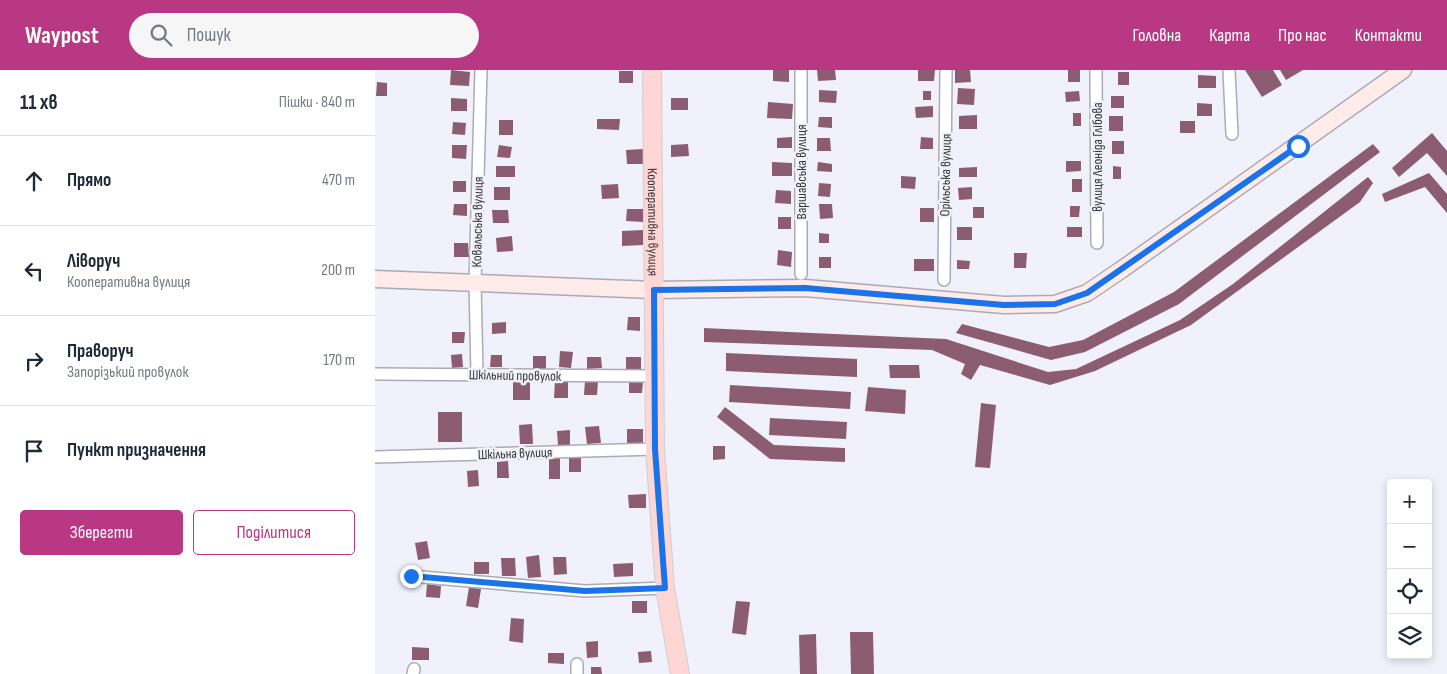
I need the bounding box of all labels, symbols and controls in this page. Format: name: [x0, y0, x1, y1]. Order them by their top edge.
search box: [129, 13, 479, 58]
text: Waypost: [25, 21, 99, 50]
icon: search: [147, 21, 175, 49]
text: Пошук: [187, 24, 231, 47]
text: Головна: [1133, 25, 1181, 46]
text: Карта: [1209, 25, 1250, 46]
text: Про нас: [1278, 25, 1327, 46]
text: Контакти: [1355, 25, 1422, 46]
text: 11 хв: [20, 90, 58, 115]
text: Пішки · 840 m: [279, 93, 355, 112]
street label: вулиця Леоніда Глібова: [1089, 102, 1106, 212]
street label: Варшавська вулиця: [793, 125, 810, 219]
street label: Орільська вулиця: [936, 133, 955, 217]
route start: [1287, 135, 1310, 158]
icon: ahead: [20, 167, 48, 195]
street label: Кооперативна вулиця: [644, 168, 662, 276]
text: Прямо: [67, 169, 111, 192]
text: 470 m: [322, 171, 355, 190]
street label: Ковальська вулиця: [468, 177, 487, 267]
text: Ліворуч: [67, 250, 120, 273]
icon: left: [20, 257, 48, 285]
text: 200 m: [321, 261, 355, 280]
text: Кооперативна вулиця: [67, 273, 190, 292]
text: Праворуч: [67, 340, 134, 363]
icon: right: [20, 347, 48, 375]
text: 170 m: [323, 351, 355, 370]
text: Запорізький провулок: [67, 363, 189, 382]
street label: Шкільний провулок: [469, 366, 562, 385]
icon: arrive: [20, 437, 48, 465]
text: Пункт призначення: [67, 439, 206, 462]
street label: Шкільна вулиця: [477, 444, 553, 463]
map controls: [1387, 479, 1432, 659]
button: +: [1387, 479, 1432, 524]
button: Зберегти: [20, 510, 183, 555]
button: Поділитися: [193, 510, 355, 555]
button: −: [1387, 524, 1432, 569]
route end: [400, 565, 423, 588]
button: locate: [1387, 569, 1432, 614]
button: layers: [1387, 614, 1432, 659]

